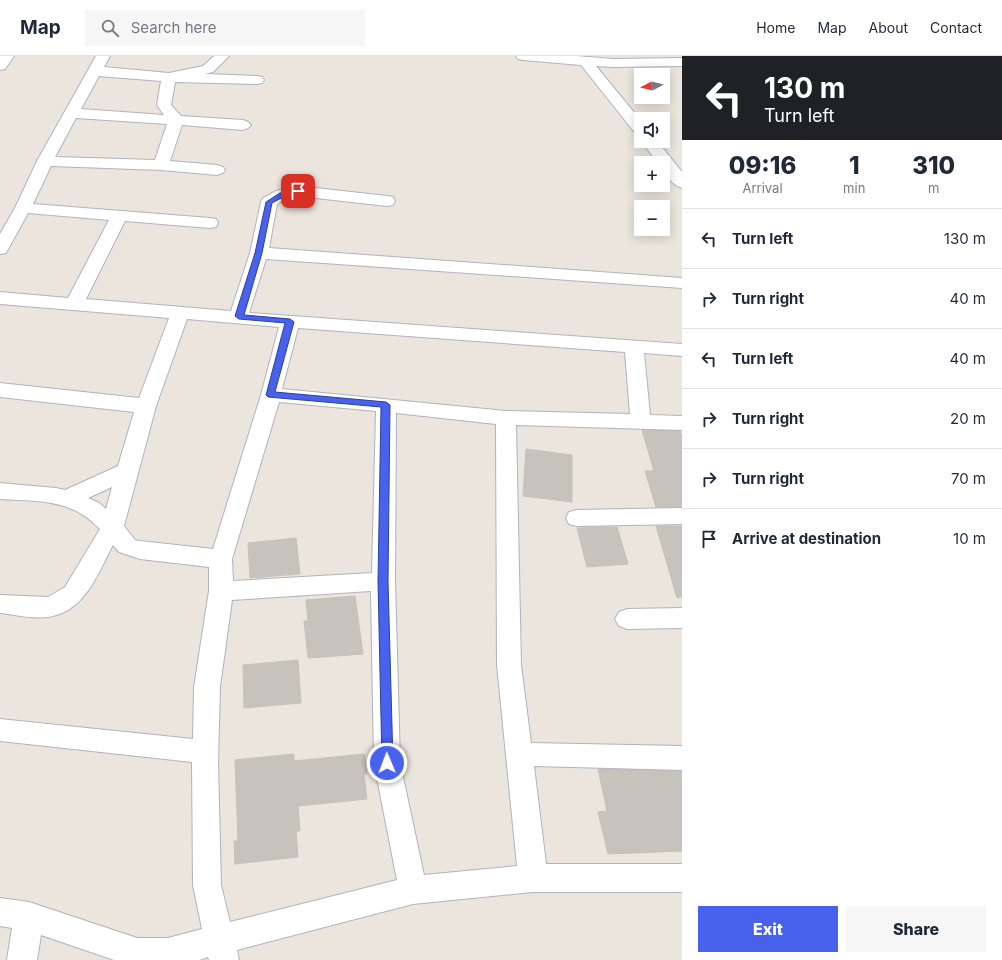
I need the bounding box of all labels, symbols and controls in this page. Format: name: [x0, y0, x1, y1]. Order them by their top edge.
search box: [85, 10, 365, 46]
text: Map: [20, 16, 61, 39]
icon: search: [99, 17, 121, 39]
text: Search here: [131, 18, 216, 37]
text: Home: [756, 19, 795, 36]
text: Map: [817, 19, 847, 36]
text: About: [869, 19, 908, 36]
text: Contact: [930, 19, 982, 36]
north arrow: [634, 68, 670, 104]
map controls: [634, 68, 670, 236]
text: 130 m: [764, 71, 845, 105]
icon: left: [698, 72, 750, 124]
text: Turn left: [764, 105, 834, 126]
button: sound: [634, 112, 670, 148]
text: 09:16: [729, 151, 796, 180]
text: 1: [849, 151, 860, 180]
text: 310: [912, 151, 955, 180]
button: +: [634, 156, 670, 192]
pin: [281, 174, 315, 208]
icon: arrive: [287, 180, 309, 202]
text: Arrival: [743, 180, 783, 196]
text: min: [843, 180, 865, 196]
text: m: [928, 180, 939, 196]
button: −: [634, 200, 670, 236]
icon: left: [698, 228, 720, 250]
text: Turn left: [732, 229, 793, 248]
text: 130 m: [944, 229, 986, 248]
icon: right: [698, 288, 720, 310]
text: Turn right: [732, 289, 804, 308]
text: 40 m: [949, 289, 986, 308]
icon: left: [698, 348, 720, 370]
text: Turn left: [732, 349, 793, 368]
text: 40 m: [949, 349, 986, 368]
icon: right: [698, 408, 720, 430]
text: Turn right: [732, 409, 804, 428]
text: 20 m: [950, 409, 986, 428]
icon: right: [698, 468, 720, 490]
text: Turn right: [732, 469, 804, 488]
text: 70 m: [951, 469, 986, 488]
icon: arrive: [698, 528, 720, 550]
text: Arrive at destination: [732, 529, 881, 548]
text: 10 m: [953, 529, 986, 548]
position arrow: [366, 742, 408, 784]
button: Exit: [698, 906, 838, 952]
button: Share: [846, 906, 986, 952]

